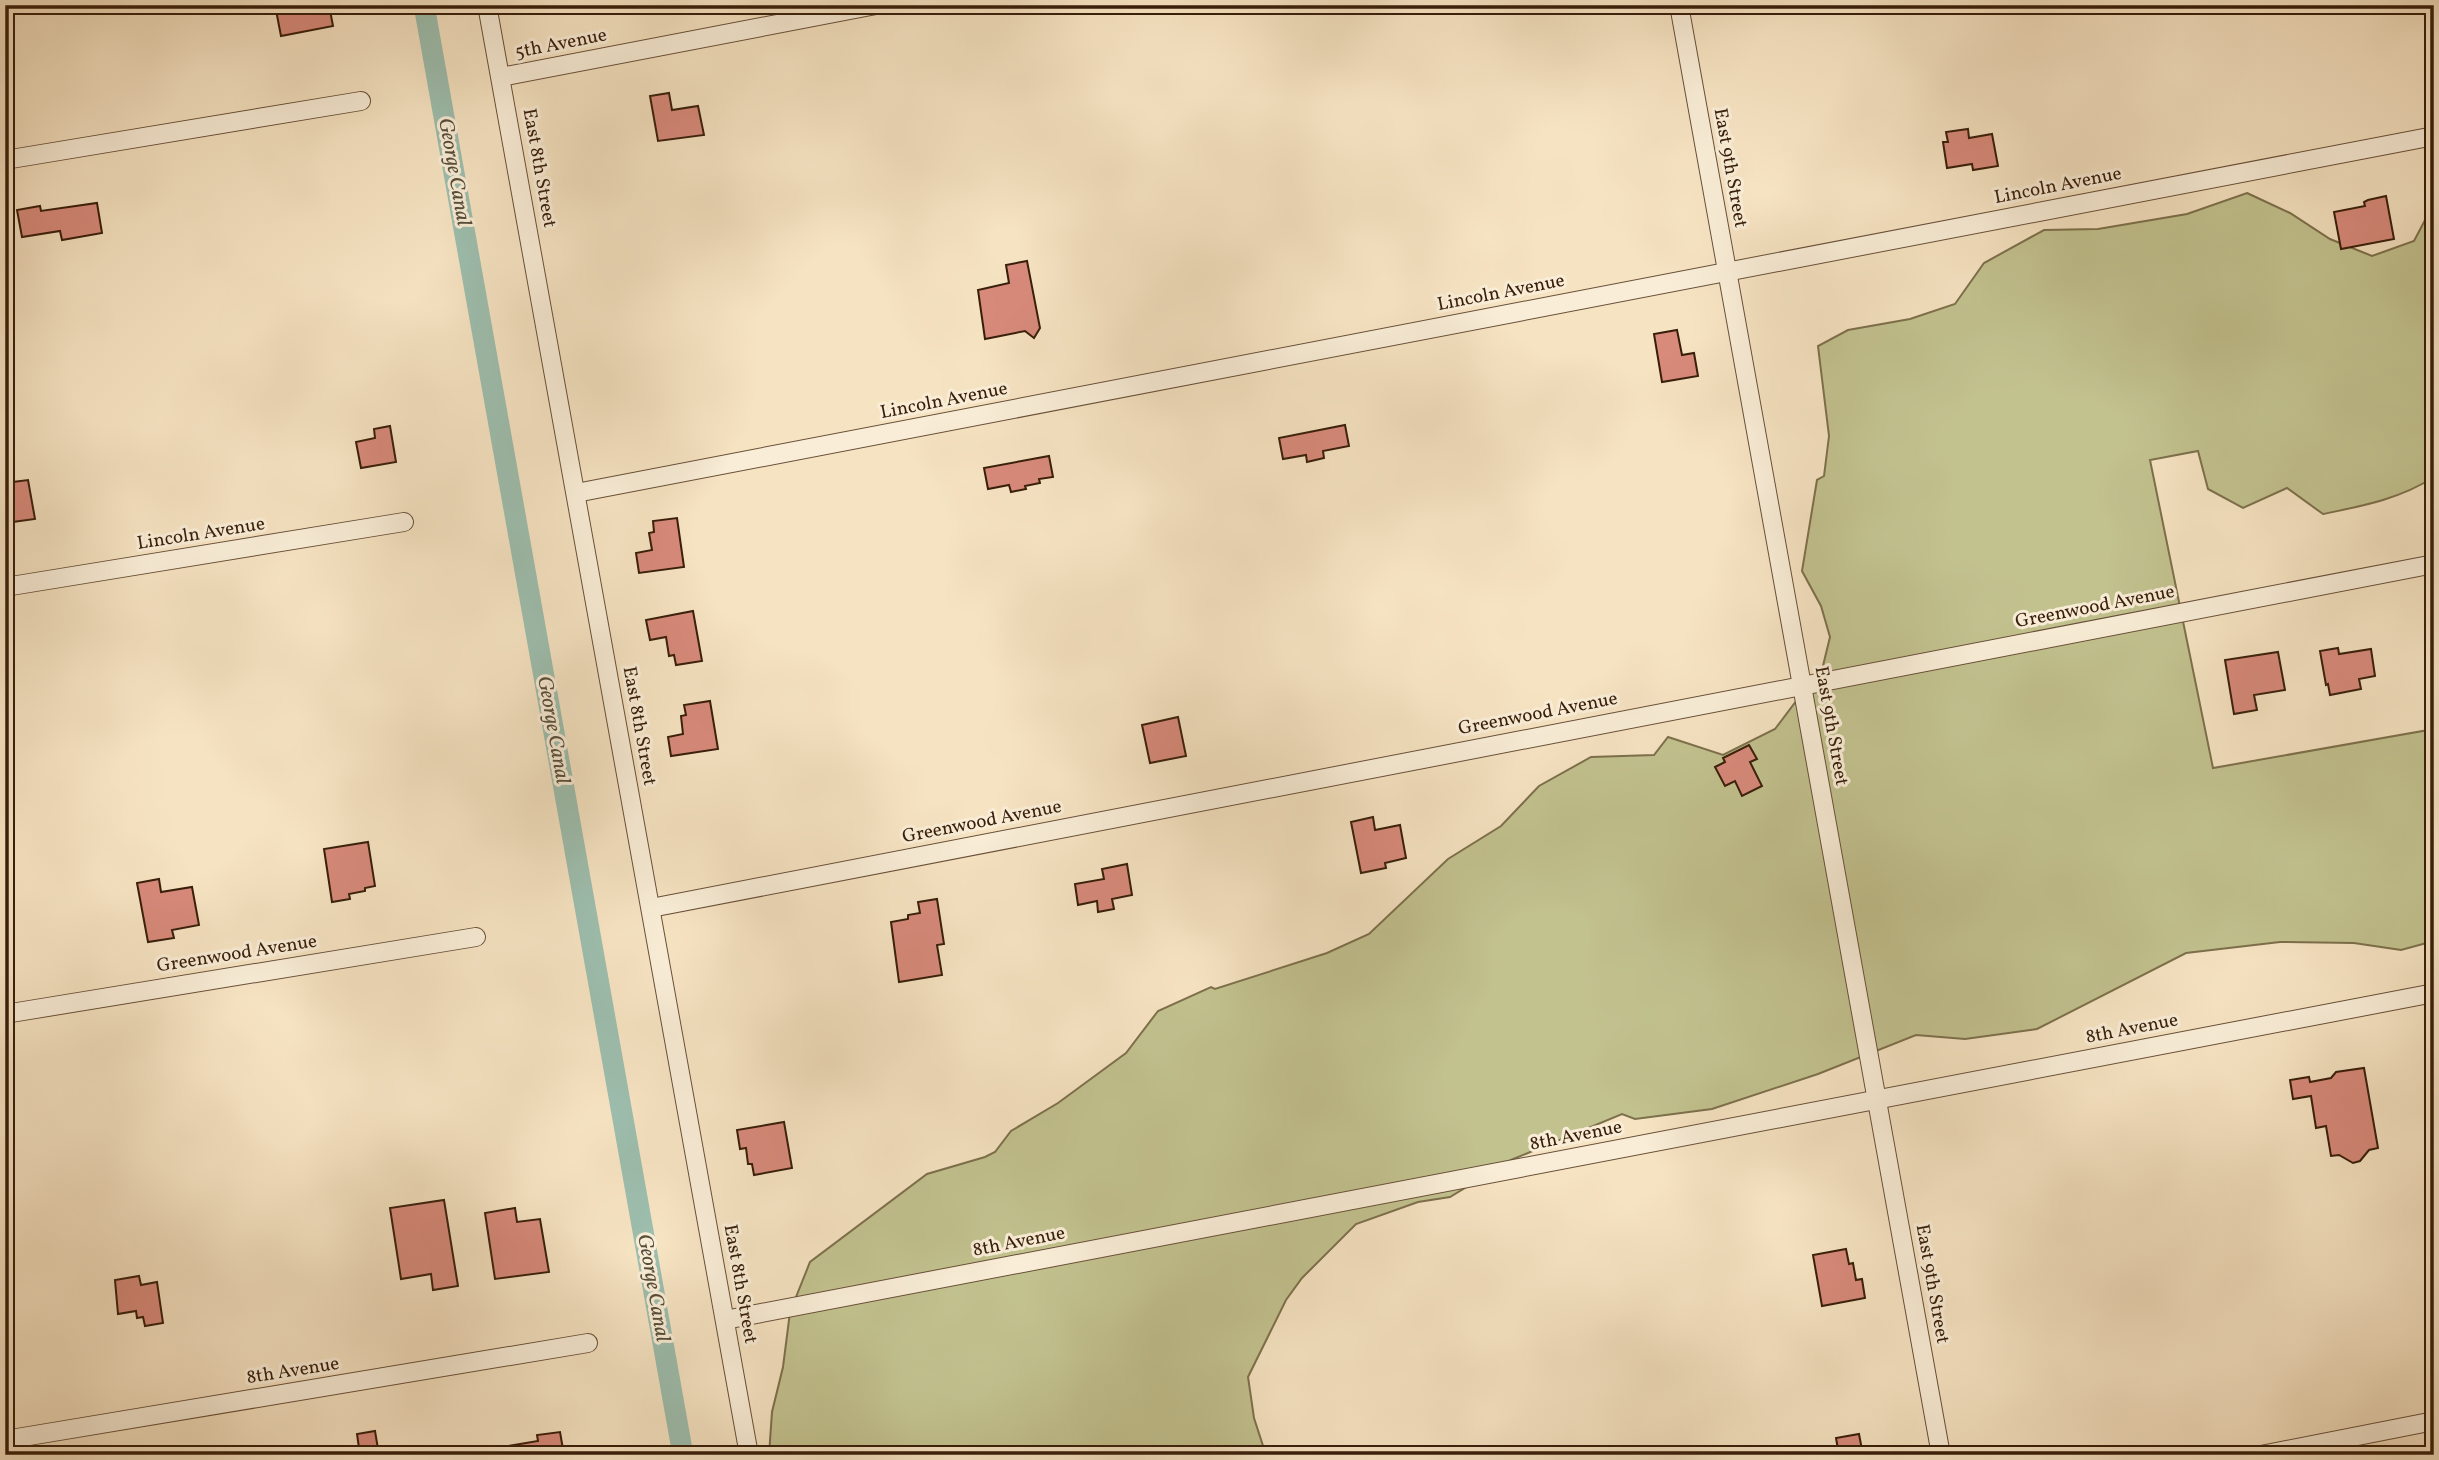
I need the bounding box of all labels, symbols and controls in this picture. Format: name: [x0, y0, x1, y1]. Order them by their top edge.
street label: 5th Avenue: [513, 22, 609, 66]
street label: East 8th Street: [516, 106, 562, 230]
street label: East 9th Street: [1707, 106, 1753, 230]
water label: George Canal: [430, 116, 478, 228]
street label: Lincoln Avenue: [1992, 161, 2124, 211]
street label: Lincoln Avenue: [1435, 268, 1567, 318]
street label: Lincoln Avenue: [878, 376, 1010, 426]
street label: Lincoln Avenue: [135, 511, 267, 557]
street label: Greenwood Avenue: [2013, 579, 2177, 635]
street label: East 8th Street: [616, 664, 662, 788]
street label: East 9th Street: [1808, 664, 1854, 788]
water label: George Canal: [529, 674, 577, 786]
street label: Greenwood Avenue: [1456, 686, 1620, 742]
street label: Greenwood Avenue: [900, 794, 1064, 850]
street label: Greenwood Avenue: [155, 929, 319, 979]
street label: 8th Avenue: [2084, 1007, 2180, 1051]
street label: 8th Avenue: [1528, 1114, 1624, 1158]
street label: 8th Avenue: [971, 1220, 1067, 1264]
street label: East 8th Street: [717, 1222, 763, 1346]
street label: East 9th Street: [1909, 1222, 1955, 1346]
water label: George Canal: [629, 1232, 677, 1344]
street label: 8th Avenue: [245, 1351, 341, 1391]

